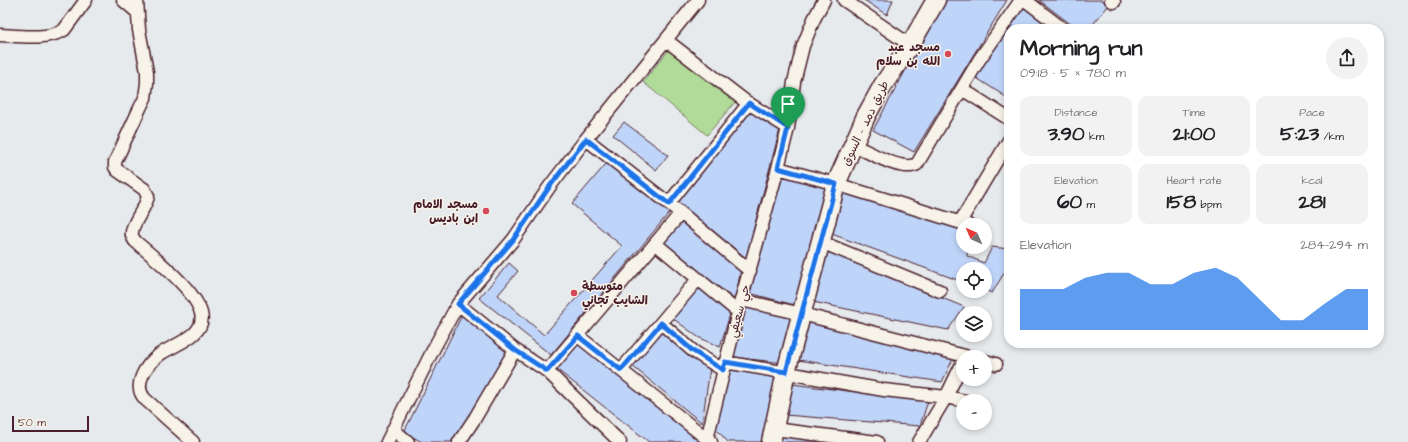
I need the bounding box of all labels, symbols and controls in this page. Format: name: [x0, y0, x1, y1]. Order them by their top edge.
text: Morning run: [1020, 33, 1143, 64]
button: share: [1326, 37, 1368, 79]
place label: مسجد عبد الله بن سلام: [876, 39, 940, 70]
marker: مسجد عبد الله بن سلام: [943, 49, 953, 59]
text: 09:18 · 5 × 780 m: [1020, 64, 1126, 82]
street label: طريق دمد - السوق: [837, 78, 893, 169]
pin: [771, 87, 805, 128]
icon: arrive: [777, 93, 799, 115]
text: Distance: [1055, 105, 1097, 120]
text: Time: [1182, 105, 1206, 120]
text: Pace: [1299, 105, 1325, 120]
text: 3.90: [1048, 120, 1085, 148]
text: 21:00: [1173, 120, 1215, 148]
text: 5:23: [1280, 120, 1319, 148]
text: km: [1085, 129, 1104, 144]
text: /km: [1319, 129, 1344, 144]
text: Elevation: [1054, 173, 1098, 188]
text: Heart rate: [1166, 173, 1222, 188]
text: kcal: [1301, 173, 1323, 188]
text: 60: [1057, 188, 1082, 216]
text: 158: [1167, 188, 1196, 216]
text: 281: [1299, 188, 1325, 216]
place label: مسجد الامام ابن باديس: [413, 196, 478, 227]
text: m: [1082, 197, 1095, 212]
text: bpm: [1196, 197, 1221, 212]
marker: مسجد الامام ابن باديس: [481, 206, 491, 216]
north arrow: [956, 218, 992, 254]
map controls: [956, 218, 992, 430]
text: Elevation: [1020, 236, 1071, 254]
text: 284–294 m: [1300, 236, 1368, 254]
button: locate: [956, 262, 992, 298]
place label: متوسطة الشايب تجاني: [582, 278, 648, 311]
street label: حي سعيفي: [724, 283, 757, 340]
marker: متوسطة الشايب تجاني: [569, 288, 579, 298]
button: layers: [956, 306, 992, 342]
button: +: [956, 350, 992, 386]
button: −: [956, 394, 992, 430]
scale bar: [12, 414, 89, 433]
text: 50 m: [18, 415, 46, 430]

